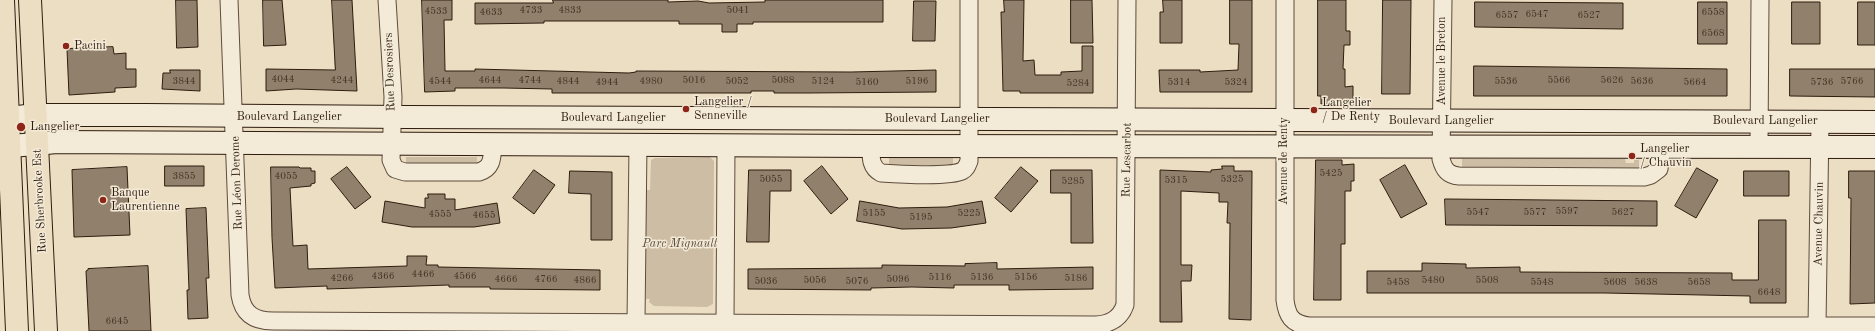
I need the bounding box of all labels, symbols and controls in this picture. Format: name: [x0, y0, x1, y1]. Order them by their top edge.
house number: 4733: [519, 4, 543, 16]
house number: 4833: [558, 4, 582, 16]
house number: 5041: [726, 4, 750, 16]
house number: 4533: [424, 5, 448, 17]
house number: 4633: [479, 6, 503, 18]
house number: 6558: [1701, 6, 1725, 18]
house number: 6547: [1525, 8, 1549, 20]
house number: 6557: [1495, 9, 1519, 21]
house number: 6527: [1577, 9, 1601, 21]
street label: Avenue le Breton: [1435, 17, 1449, 105]
house number: 6568: [1701, 27, 1725, 39]
street label: Rue Desrosiers: [381, 32, 399, 112]
place label: Pacini: [74, 39, 106, 53]
marker: Pacini: [61, 41, 71, 51]
house number: 4044: [271, 73, 295, 85]
house number: 4244: [330, 74, 354, 86]
house number: 4644: [478, 74, 502, 86]
house number: 4744: [518, 74, 542, 86]
house number: 5016: [682, 74, 706, 86]
house number: 5088: [771, 74, 795, 86]
house number: 5566: [1547, 74, 1571, 86]
house number: 5626: [1600, 74, 1624, 86]
house number: 3844: [172, 75, 196, 87]
house number: 4544: [428, 75, 452, 87]
house number: 4844: [556, 75, 580, 87]
house number: 4980: [639, 75, 663, 87]
house number: 5052: [725, 75, 749, 87]
house number: 5124: [811, 75, 835, 87]
house number: 5196: [905, 75, 929, 87]
house number: 5536: [1494, 75, 1518, 87]
house number: 5636: [1630, 75, 1654, 87]
house number: 5766: [1840, 75, 1864, 87]
house number: 4944: [595, 76, 619, 88]
house number: 5160: [855, 76, 879, 88]
house number: 5314: [1167, 76, 1191, 88]
house number: 5324: [1224, 76, 1248, 88]
house number: 5664: [1683, 76, 1707, 88]
house number: 5736: [1810, 76, 1834, 88]
house number: 5284: [1066, 77, 1090, 89]
place label: Langelier / Senneville: [694, 95, 752, 123]
place label: Langelier / De Renty: [1322, 96, 1380, 124]
marker: Langelier / Senneville: [681, 104, 691, 114]
marker: Langelier / De Renty: [1309, 105, 1319, 115]
street label: Boulevard Langelier: [236, 110, 342, 124]
street label: Boulevard Langelier: [560, 111, 666, 125]
street label: Boulevard Langelier: [884, 112, 990, 126]
street label: Boulevard Langelier: [1388, 114, 1494, 128]
street label: Boulevard Langelier: [1712, 114, 1818, 128]
street label: Avenue de Renty: [1277, 117, 1291, 205]
place label: Langelier: [30, 120, 79, 134]
marker: Langelier: [15, 121, 27, 133]
street label: Rue Lescarbot: [1119, 122, 1135, 198]
street label: Rue Léon Derome: [228, 136, 246, 230]
place label: Langelier / Chauvin: [1640, 142, 1692, 170]
street label: Rue Sherbrooke Est: [30, 149, 50, 253]
marker: Langelier / Chauvin: [1627, 151, 1637, 161]
house number: 5425: [1319, 167, 1343, 179]
house number: 3855: [172, 170, 196, 182]
house number: 4055: [274, 170, 298, 182]
house number: 5055: [759, 173, 783, 185]
house number: 5325: [1220, 173, 1244, 185]
house number: 5315: [1164, 174, 1188, 186]
house number: 5285: [1061, 175, 1085, 187]
street label: Avenue Chauvin: [1811, 182, 1827, 266]
place label: Banque Laurentienne: [111, 186, 180, 214]
marker: Banque Laurentienne: [98, 195, 108, 205]
house number: 5597: [1555, 205, 1579, 217]
house number: 5547: [1466, 206, 1490, 218]
house number: 5577: [1523, 206, 1547, 218]
house number: 5627: [1611, 206, 1635, 218]
house number: 5155: [862, 207, 886, 219]
house number: 5225: [957, 207, 981, 219]
house number: 4555: [428, 208, 452, 220]
house number: 4655: [472, 209, 496, 221]
house number: 5195: [909, 211, 933, 223]
park label: Parc Mignault: [642, 237, 718, 251]
house number: 4466: [411, 268, 435, 280]
house number: 4366: [371, 270, 395, 282]
house number: 4566: [453, 270, 477, 282]
house number: 5116: [928, 271, 952, 283]
house number: 5136: [970, 271, 994, 283]
house number: 5156: [1014, 271, 1038, 283]
house number: 4266: [330, 272, 354, 284]
house number: 5186: [1064, 272, 1088, 284]
house number: 4666: [494, 273, 518, 285]
house number: 4766: [534, 273, 558, 285]
house number: 5096: [886, 273, 910, 285]
house number: 4866: [573, 274, 597, 286]
house number: 5056: [803, 274, 827, 286]
house number: 5480: [1421, 274, 1445, 286]
house number: 5508: [1475, 274, 1499, 286]
house number: 5036: [754, 275, 778, 287]
house number: 5076: [845, 275, 869, 287]
house number: 5458: [1386, 276, 1410, 288]
house number: 5548: [1530, 276, 1554, 288]
house number: 5608: [1603, 276, 1627, 288]
house number: 5638: [1634, 276, 1658, 288]
house number: 5658: [1687, 276, 1711, 288]
house number: 6648: [1757, 286, 1781, 298]
house number: 6645: [105, 315, 129, 327]

